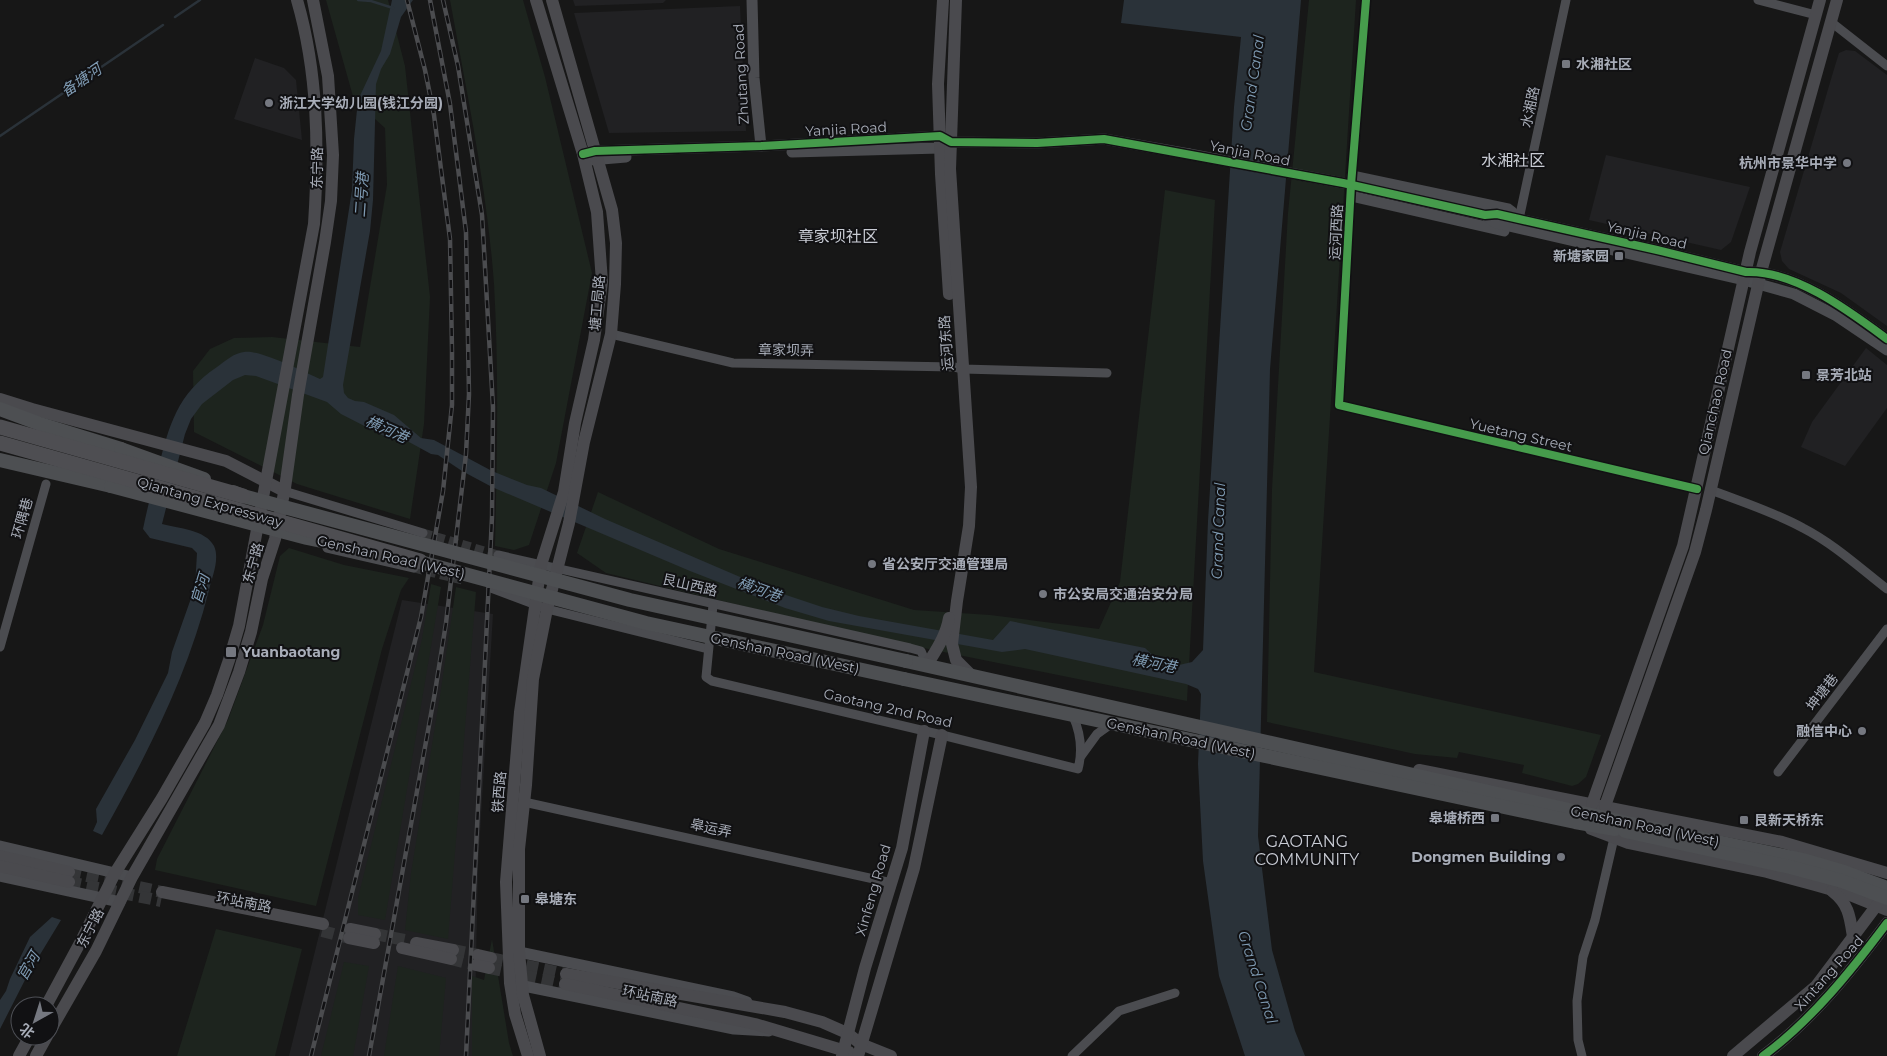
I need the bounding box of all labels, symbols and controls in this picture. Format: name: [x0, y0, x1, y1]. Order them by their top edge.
street label: Zhutang Road: [729, 23, 753, 125]
water label: Grand Canal: [1236, 34, 1268, 132]
place label: 水湘社区: [1576, 55, 1632, 73]
water label: 备塘河: [57, 58, 107, 100]
marker: 水湘社区: [1560, 58, 1572, 70]
street label: 水湘路: [1517, 85, 1543, 129]
place label: 浙江大学幼儿园(钱江分园): [279, 94, 443, 112]
marker: 浙江大学幼儿园(钱江分园): [263, 97, 275, 109]
street label: Yanjia Road: [805, 118, 887, 140]
street label: Yanjia Road: [1208, 136, 1292, 170]
street label: 东宁路: [308, 147, 326, 189]
district label: 水湘社区: [1481, 151, 1545, 170]
place label: 杭州市景华中学: [1739, 154, 1837, 172]
marker: 杭州市景华中学: [1841, 157, 1853, 169]
water label: 二号港: [350, 170, 372, 218]
street label: 运河西路: [1326, 204, 1346, 260]
street label: Yanjia Road: [1605, 217, 1689, 253]
district label: 章家坝社区: [798, 227, 878, 246]
place label: 新塘家园: [1553, 247, 1609, 265]
marker: 新塘家园: [1613, 250, 1625, 262]
street label: 塘工局路: [586, 274, 608, 332]
street label: 运河东路: [935, 314, 957, 372]
street label: 章家坝弄: [758, 341, 814, 359]
street label: Qianchao Road: [1694, 347, 1736, 457]
place label: 景芳北站: [1816, 366, 1872, 384]
marker: 景芳北站: [1800, 369, 1812, 381]
water label: 横河港: [363, 411, 413, 448]
street label: Yuetang Street: [1468, 414, 1574, 456]
street label: Qiantang Expressway: [135, 473, 285, 532]
water label: Grand Canal: [1207, 482, 1229, 580]
street label: 环隅巷: [8, 495, 36, 541]
street label: Genshan Road (West): [315, 531, 467, 583]
street label: 东宁路: [239, 540, 267, 586]
place label: 省公安厅交通管理局: [882, 555, 1008, 573]
marker: 省公安厅交通管理局: [866, 558, 878, 570]
water label: 官河: [187, 569, 214, 606]
street label: 艮山西路: [661, 570, 719, 600]
water label: 横河港: [735, 572, 785, 606]
place label: 市公安局交通治安分局: [1053, 585, 1193, 603]
marker: 市公安局交通治安分局: [1037, 588, 1049, 600]
street label: Genshan Road (West): [709, 628, 861, 678]
place label: Yuanbaotang: [241, 643, 340, 661]
marker: Yuanbaotang: [224, 645, 238, 659]
water label: 横河港: [1130, 649, 1180, 677]
street label: 坤塘巷: [1802, 670, 1842, 714]
street label: Gaotang 2nd Road: [822, 684, 954, 732]
street label: Genshan Road (West): [1105, 713, 1257, 763]
place label: 融信中心: [1796, 722, 1852, 740]
marker: 融信中心: [1856, 725, 1868, 737]
street label: 铁西路: [488, 770, 510, 814]
street label: Genshan Road (West): [1569, 801, 1721, 851]
place label: 皋塘桥西: [1429, 809, 1485, 827]
place label: 艮新天桥东: [1754, 811, 1824, 829]
marker: 皋塘桥西: [1489, 812, 1501, 824]
marker: 艮新天桥东: [1738, 814, 1750, 826]
street label: 皋运弄: [689, 815, 733, 841]
district label: GAOTANG COMMUNITY: [1255, 832, 1360, 869]
street label: Xinfeng Road: [851, 842, 895, 938]
place label: Dongmen Building: [1411, 848, 1551, 866]
marker: Dongmen Building: [1555, 851, 1567, 863]
street label: 环站南路: [215, 888, 273, 916]
place label: 皋塘东: [535, 890, 577, 908]
marker: 皋塘东: [519, 893, 531, 905]
street label: 东宁路: [72, 905, 108, 951]
water label: Grand Canal: [1234, 928, 1282, 1026]
street label: Xintang Road: [1790, 932, 1868, 1014]
water label: 官河: [12, 946, 45, 984]
street label: 环站南路: [621, 981, 679, 1011]
north arrow: [10, 996, 60, 1046]
text: 北: [16, 1020, 38, 1043]

